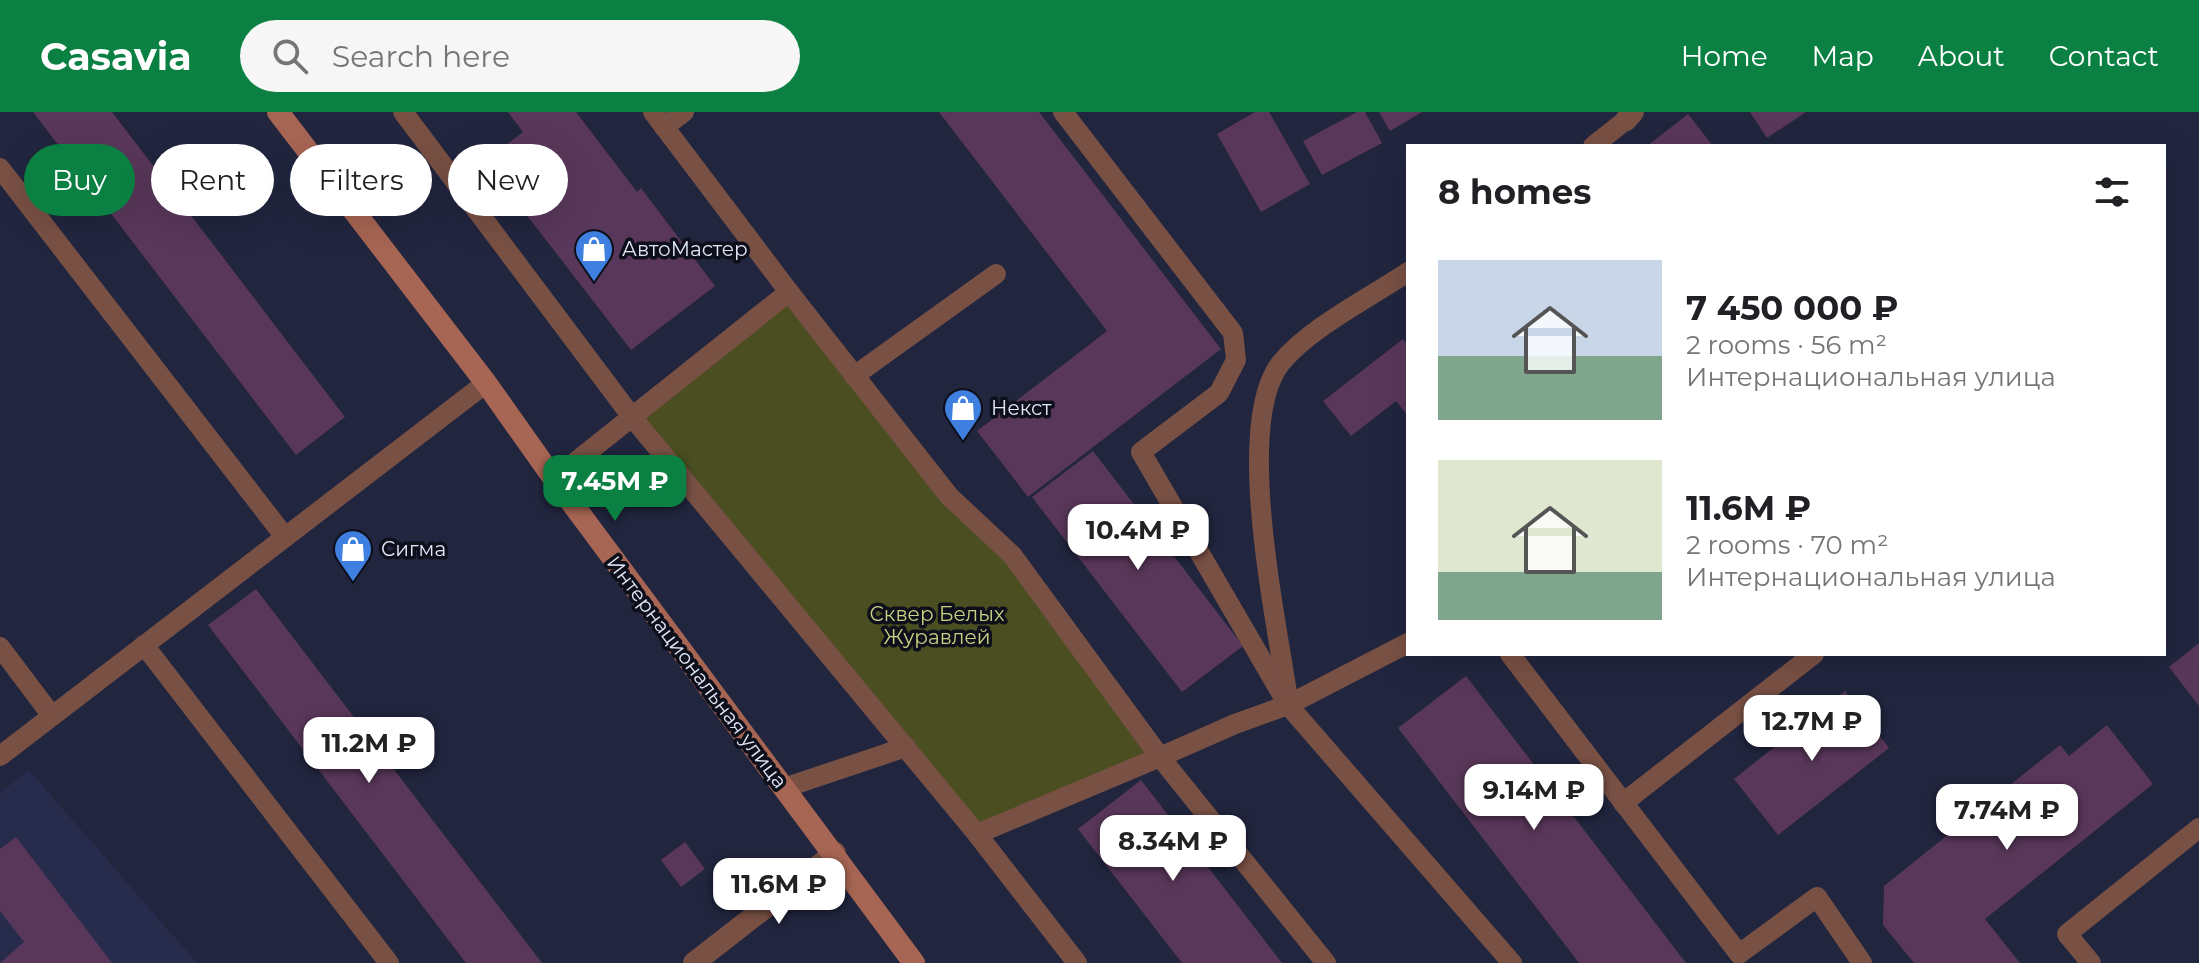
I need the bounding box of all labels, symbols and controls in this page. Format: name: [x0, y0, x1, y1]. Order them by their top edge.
search box: [240, 20, 800, 92]
text: Casavia: [40, 33, 192, 80]
icon: search: [268, 34, 312, 78]
text: Search here: [332, 38, 510, 75]
text: Home: [1681, 39, 1768, 73]
text: Map: [1812, 39, 1874, 73]
text: About: [1918, 39, 2005, 73]
text: Contact: [2049, 39, 2159, 73]
chip: Buy: [24, 144, 135, 216]
chip: Rent: [151, 144, 274, 216]
chip: Filters: [290, 144, 432, 216]
chip: New: [448, 144, 568, 216]
icon: filters: [2090, 170, 2134, 214]
text: 8 homes: [1438, 171, 1591, 213]
shop icon: АвтоМастер: [573, 228, 615, 283]
place label: АвтоМастер: [622, 237, 748, 261]
text: 7 450 000 ₽: [1686, 287, 1898, 329]
icon: home: [1502, 292, 1598, 388]
text: 2 rooms · 56 m²: [1686, 329, 1887, 361]
text: Интернациональная улица: [1686, 361, 2056, 393]
shop icon: Некст: [942, 387, 984, 442]
place label: Некст: [991, 396, 1052, 420]
pin: 7.45M ₽: [541, 455, 689, 523]
text: 7.45M ₽: [561, 465, 669, 497]
text: 11.6M ₽: [1686, 487, 1811, 529]
icon: home: [1502, 492, 1598, 588]
pin: 10.4M ₽: [1064, 504, 1212, 572]
text: 10.4M ₽: [1086, 514, 1190, 546]
shop icon: Сигма: [332, 528, 374, 583]
text: 2 rooms · 70 m²: [1686, 529, 1888, 561]
place label: Сигма: [381, 537, 446, 561]
street label: Интернациональная улица: [602, 551, 792, 793]
text: Интернациональная улица: [1686, 561, 2056, 593]
park label: Сквер Белых Журавлей: [870, 602, 1005, 649]
pin: 12.7M ₽: [1738, 695, 1886, 763]
text: 12.7M ₽: [1762, 705, 1862, 737]
pin: 11.2M ₽: [295, 717, 443, 785]
text: 11.2M ₽: [321, 727, 417, 759]
pin: 9.14M ₽: [1460, 764, 1608, 832]
text: 9.14M ₽: [1482, 774, 1586, 806]
pin: 7.74M ₽: [1933, 784, 2081, 852]
text: 7.74M ₽: [1954, 794, 2060, 826]
pin: 8.34M ₽: [1099, 815, 1247, 883]
text: 8.34M ₽: [1118, 825, 1228, 857]
pin: 11.6M ₽: [705, 858, 853, 926]
text: 11.6M ₽: [731, 868, 827, 900]

